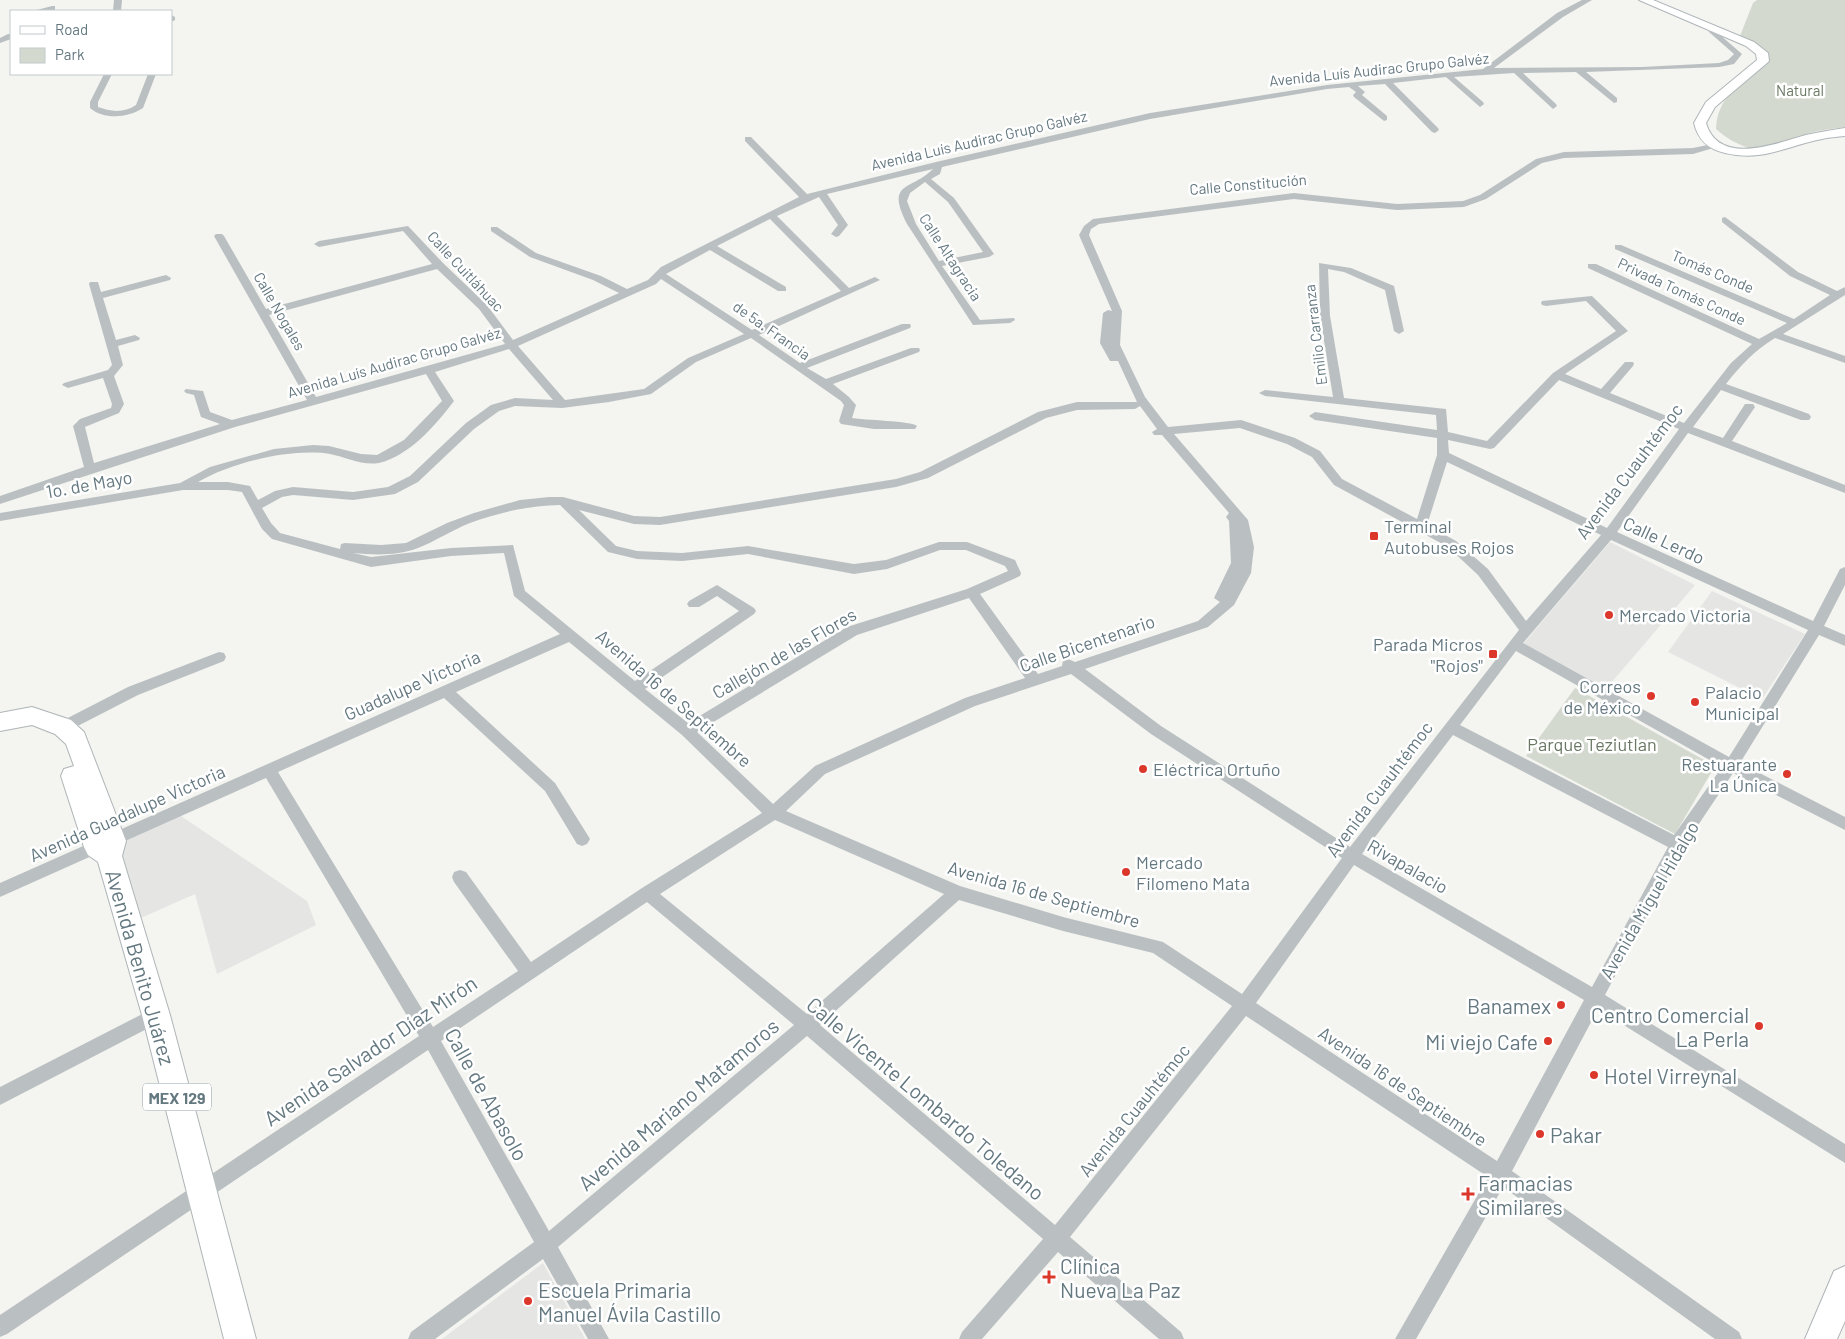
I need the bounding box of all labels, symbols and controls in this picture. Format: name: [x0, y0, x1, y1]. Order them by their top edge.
legend: [10, 10, 172, 75]
text: Road: [55, 20, 88, 38]
text: Park: [55, 45, 85, 63]
street label: Avenida Luís Audirac Grupo Galvéz: [1268, 48, 1490, 90]
park label: Natural: [1776, 81, 1824, 99]
street label: Avenida Luís Audirac Grupo Galvéz: [869, 106, 1089, 174]
street label: Calle Constitución: [1189, 170, 1307, 198]
street label: Calle Altagracia: [916, 210, 986, 304]
street label: Calle Cuitláhuac: [424, 227, 508, 315]
street label: Tomás Conde: [1669, 246, 1757, 296]
street label: Privada Tomás Conde: [1615, 253, 1749, 329]
street label: Calle Nogales: [250, 269, 310, 353]
street label: Emilio Carranza: [1300, 284, 1330, 386]
street label: de 5a. Francia: [730, 297, 814, 363]
street label: Avenida Luís Audirac Grupo Galvéz: [285, 323, 503, 401]
street label: Avenida Cuauhtémoc: [1571, 399, 1687, 543]
street label: 1o. de Mayo: [44, 466, 134, 502]
street label: Calle Lerdo: [1620, 512, 1708, 568]
place label: Terminal Autobuses Rojos: [1384, 515, 1514, 558]
marker: Terminal Autobuses Rojos: [1368, 530, 1380, 542]
street label: Callejón de las Flores: [708, 603, 860, 703]
place label: Mercado Victoria: [1619, 604, 1751, 626]
marker: Mercado Victoria: [1603, 609, 1615, 621]
street label: Calle Bicentenario: [1016, 610, 1158, 676]
street label: Avenida 16 de Septiembre: [592, 624, 756, 772]
place label: Parada Micros "Rojos": [1373, 633, 1483, 676]
street label: Guadalupe Victoria: [341, 645, 483, 725]
marker: Parada Micros "Rojos": [1487, 648, 1499, 660]
place label: Correos de México: [1563, 675, 1641, 718]
place label: Palacio Municipal: [1705, 681, 1779, 724]
marker: Correos de México: [1645, 690, 1657, 702]
marker: Palacio Municipal: [1689, 696, 1701, 708]
street label: Avenida Cuauhtémoc: [1321, 717, 1437, 861]
park label: Parque Teziutlan: [1527, 733, 1657, 755]
place label: Restuarante La Única: [1681, 753, 1777, 796]
place label: Eléctrica Ortuño: [1153, 758, 1281, 780]
street label: Avenida Guadalupe Victoria: [26, 760, 228, 866]
marker: Eléctrica Ortuño: [1137, 763, 1149, 775]
marker: Restuarante La Única: [1781, 768, 1793, 780]
street label: Avenida Miguel Hidalgo: [1595, 817, 1703, 983]
street label: Rivapalacio: [1364, 834, 1452, 898]
place label: Mercado Filomeno Mata: [1136, 851, 1250, 894]
street label: Avenida 16 de Septiembre: [945, 856, 1143, 932]
street label: Avenida Benito Juárez: [101, 866, 181, 1068]
marker: Mercado Filomeno Mata: [1120, 866, 1132, 878]
street label: Avenida Salvador Díaz Mirón: [259, 969, 481, 1131]
street label: Calle Vicente Lombardo Toledano: [802, 991, 1050, 1205]
place label: Banamex: [1467, 993, 1551, 1018]
marker: Banamex: [1555, 999, 1567, 1011]
place label: Centro Comercial La Perla: [1591, 1002, 1749, 1051]
street label: Avenida Mariano Matamoros: [573, 1013, 783, 1195]
marker: Centro Comercial La Perla: [1753, 1020, 1765, 1032]
street label: Avenida 16 de Septiembre: [1314, 1021, 1492, 1151]
street label: Calle de Abasolo: [440, 1023, 534, 1165]
place label: Mi viejo Cafe: [1425, 1029, 1538, 1054]
marker: Mi viejo Cafe: [1542, 1035, 1554, 1047]
street label: Avenida Cuauhtémoc: [1074, 1039, 1194, 1181]
place label: Hotel Virreynal: [1604, 1063, 1737, 1088]
marker: Hotel Virreynal: [1588, 1069, 1600, 1081]
road number: MEX 129: [143, 1084, 211, 1110]
place label: Pakar: [1550, 1122, 1602, 1147]
marker: Pakar: [1534, 1128, 1546, 1140]
place label: Farmacias Similares: [1478, 1170, 1573, 1219]
marker: Farmacias Similares: [1462, 1188, 1474, 1200]
place label: Clínica Nueva La Paz: [1060, 1253, 1180, 1302]
marker: Clínica Nueva La Paz: [1042, 1270, 1056, 1284]
place label: Escuela Primaria Manuel Ávila Castillo: [538, 1277, 721, 1326]
marker: Escuela Primaria Manuel Ávila Castillo: [522, 1295, 534, 1307]

